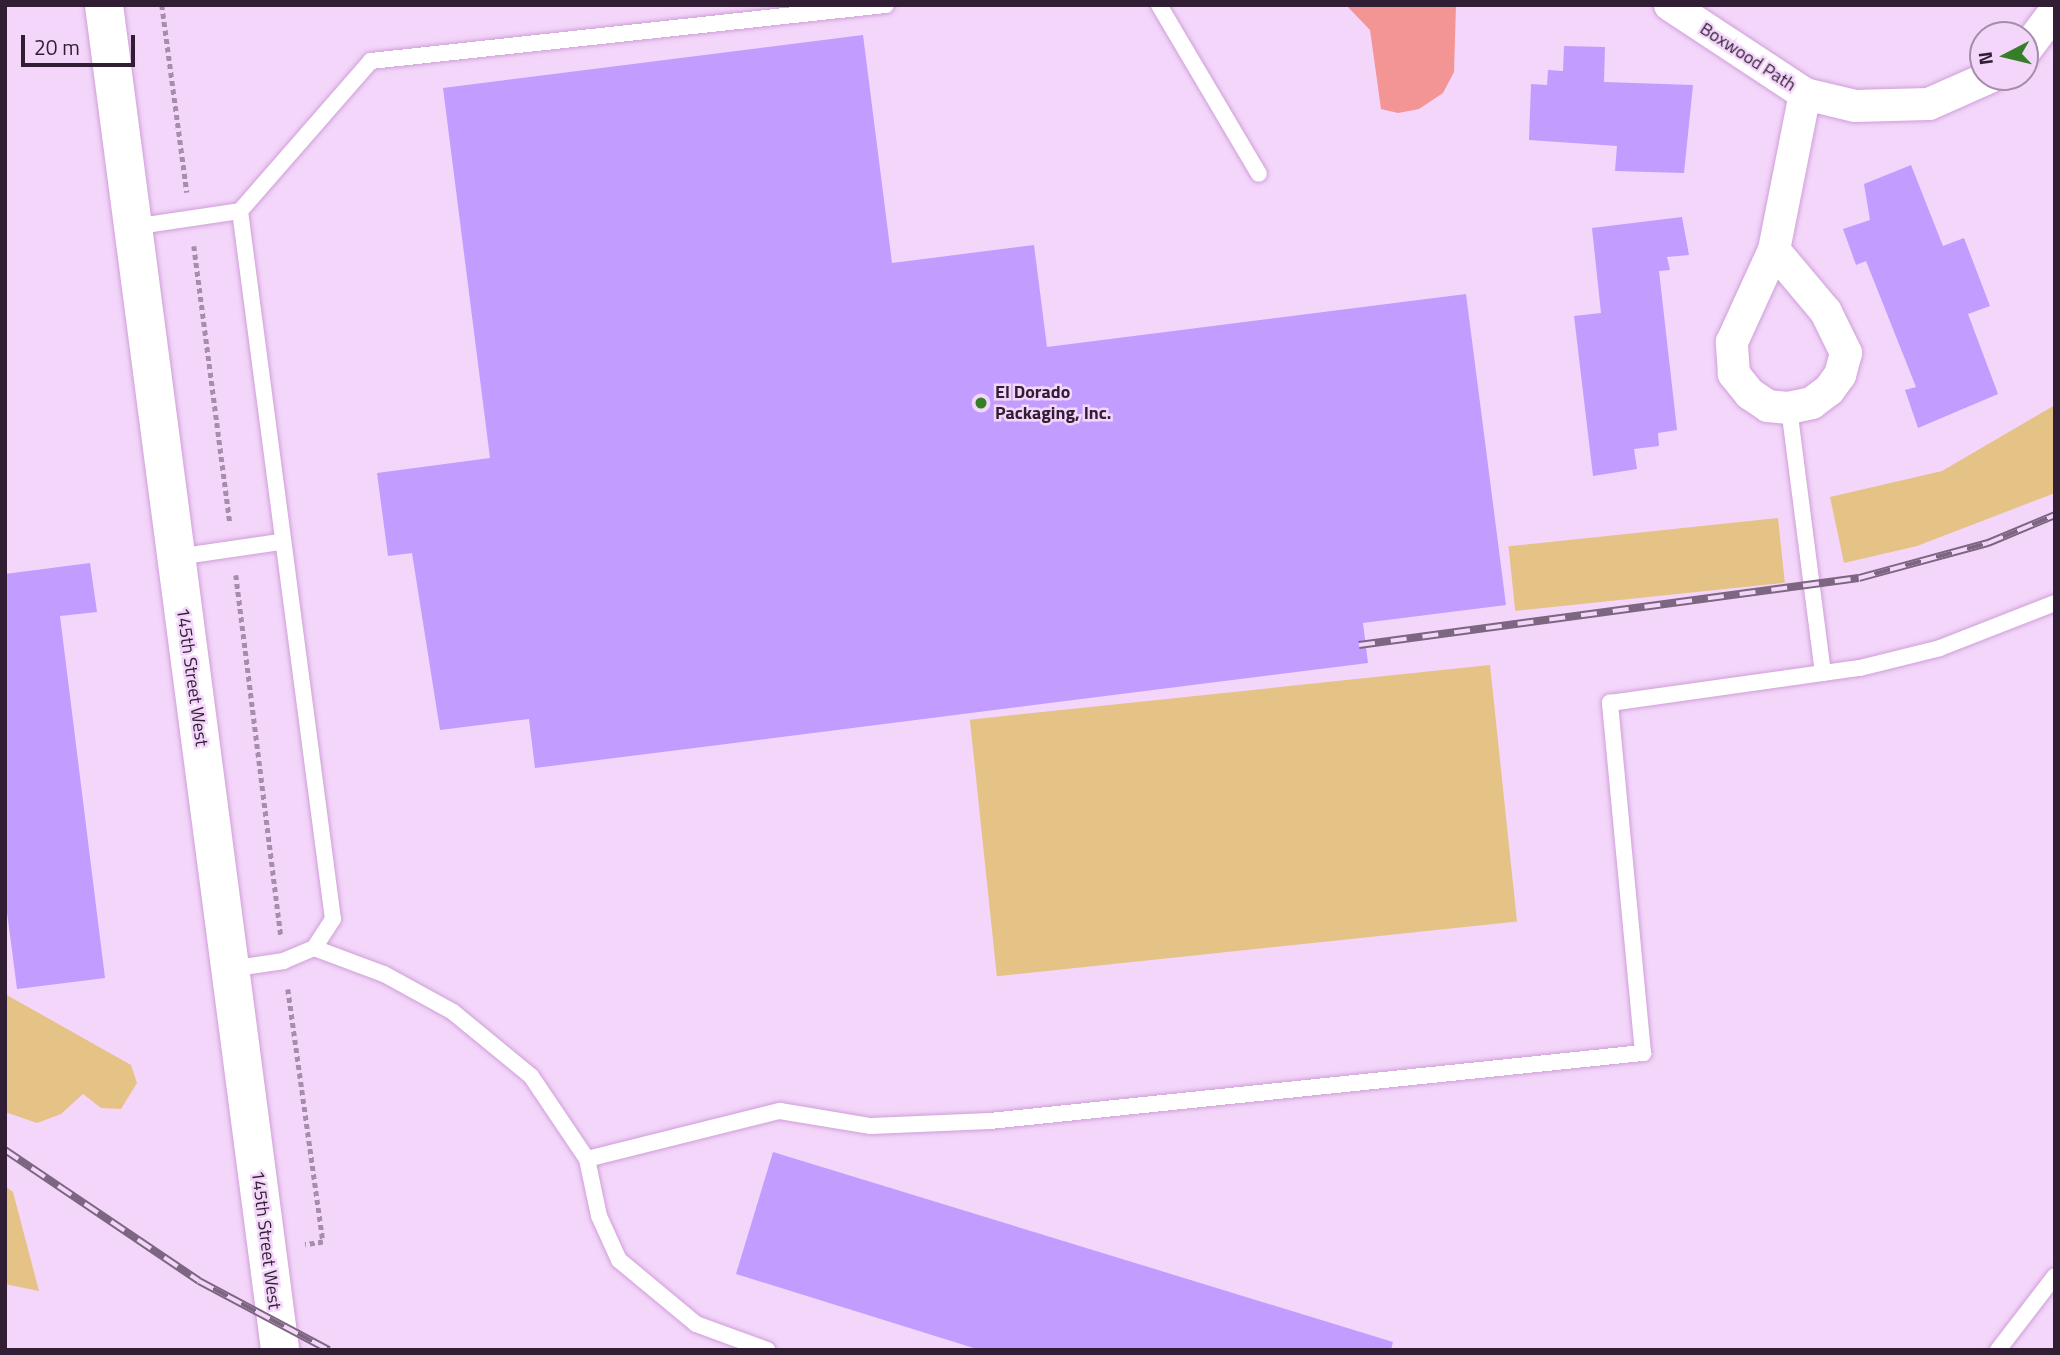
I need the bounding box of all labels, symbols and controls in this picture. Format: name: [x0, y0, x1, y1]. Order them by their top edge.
street label: Boxwood Path: [1696, 18, 1800, 96]
scale bar: [24, 21, 138, 65]
north arrow: [1969, 21, 2039, 91]
text: 20 m: [34, 31, 80, 63]
text: N: [1969, 50, 2000, 67]
place label: El Dorado Packaging, Inc.: [995, 382, 1111, 424]
marker: El Dorado Packaging, Inc.: [973, 395, 989, 411]
street label: 145th Street West: [172, 606, 212, 748]
street label: 145th Street West: [247, 1169, 285, 1311]

